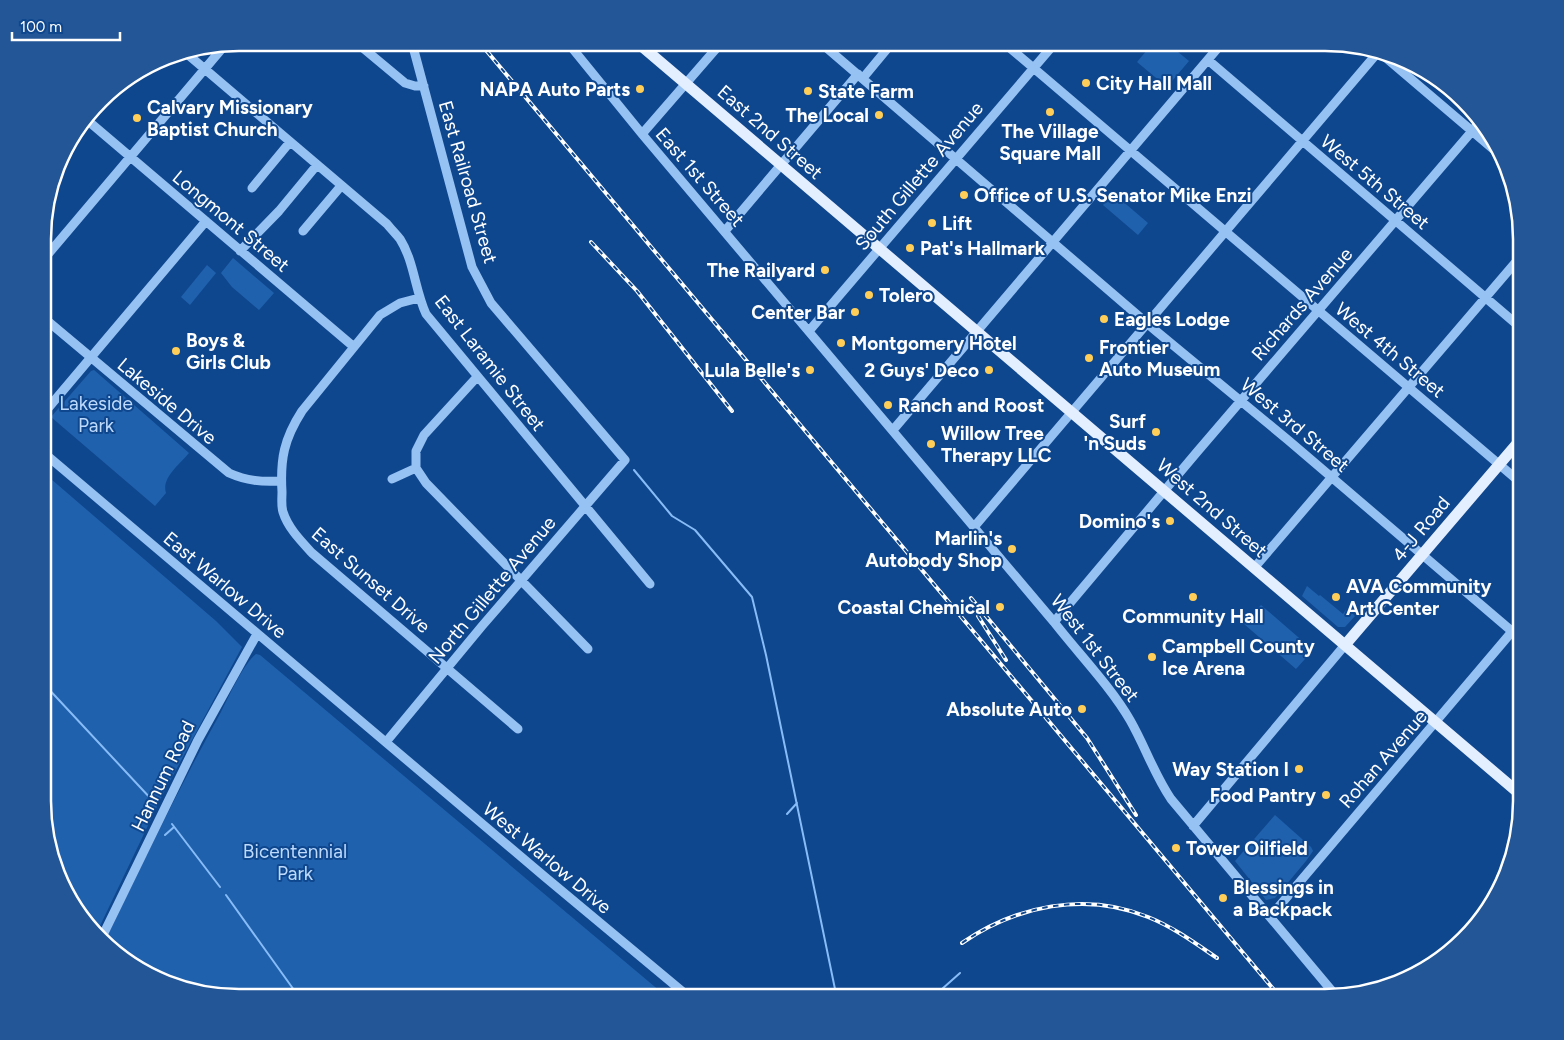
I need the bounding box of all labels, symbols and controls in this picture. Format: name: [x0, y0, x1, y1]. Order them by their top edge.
scale bar: [12, 10, 120, 42]
text: 100 m: [20, 18, 62, 36]
place label: City Hall Mall: [1096, 72, 1212, 95]
marker: City Hall Mall: [1080, 77, 1092, 89]
place label: NAPA Auto Parts: [480, 78, 630, 101]
street label: East 2nd Street: [713, 80, 827, 184]
place label: State Farm: [818, 80, 914, 103]
marker: NAPA Auto Parts: [634, 83, 646, 95]
marker: State Farm: [802, 85, 814, 97]
place label: Calvary Missionary Baptist Church: [147, 96, 313, 141]
street label: South Gillette Avenue: [850, 97, 988, 255]
street label: East Railroad Street: [434, 98, 502, 266]
place label: The Local: [786, 104, 869, 127]
marker: The Village Square Mall: [1044, 106, 1056, 118]
marker: The Local: [873, 109, 885, 121]
marker: Calvary Missionary Baptist Church: [131, 112, 143, 124]
place label: The Village Square Mall: [999, 120, 1101, 165]
street label: East 1st Street: [651, 123, 749, 231]
street label: West 5th Street: [1316, 130, 1434, 234]
street label: Longmont Street: [168, 165, 294, 277]
place label: Office of U.S. Senator Mike Enzi: [974, 184, 1251, 207]
marker: Office of U.S. Senator Mike Enzi: [958, 189, 970, 201]
place label: Lift: [942, 212, 973, 235]
marker: Lift: [926, 217, 938, 229]
place label: Pat's Hallmark: [920, 237, 1046, 260]
marker: Pat's Hallmark: [904, 242, 916, 254]
street label: Richards Avenue: [1247, 243, 1357, 365]
place label: The Railyard: [707, 259, 815, 282]
marker: The Railyard: [819, 264, 831, 276]
place label: Tolero: [879, 284, 933, 307]
marker: Tolero: [863, 289, 875, 301]
street label: East Laramie Street: [430, 290, 550, 436]
street label: West 4th Street: [1330, 297, 1450, 403]
place label: Center Bar: [751, 301, 845, 324]
marker: Center Bar: [849, 306, 861, 318]
place label: Eagles Lodge: [1114, 308, 1230, 331]
marker: Eagles Lodge: [1098, 313, 1110, 325]
place label: Boys & Girls Club: [186, 329, 271, 374]
place label: Montgomery Hotel: [851, 332, 1017, 355]
place label: Frontier Auto Museum: [1099, 336, 1220, 381]
marker: Montgomery Hotel: [835, 337, 847, 349]
marker: Boys & Girls Club: [170, 345, 182, 357]
marker: Frontier Auto Museum: [1083, 352, 1095, 364]
street label: Lakeside Drive: [113, 353, 221, 449]
place label: Lula Belle's: [704, 359, 800, 382]
place label: 2 Guys' Deco: [864, 359, 979, 382]
marker: Lula Belle's: [804, 364, 816, 376]
marker: 2 Guys' Deco: [983, 364, 995, 376]
street label: West 3rd Street: [1236, 373, 1354, 477]
park label: Lakeside Park: [59, 392, 133, 437]
place label: Ranch and Roost: [898, 394, 1045, 417]
marker: Ranch and Roost: [882, 399, 894, 411]
place label: Surf 'n Suds: [1084, 410, 1147, 455]
place label: Willow Tree Therapy LLC: [941, 422, 1052, 467]
marker: Surf 'n Suds: [1150, 426, 1162, 438]
marker: Willow Tree Therapy LLC: [925, 438, 937, 450]
street label: West 2nd Street: [1152, 454, 1272, 562]
street label: 4-J Road: [1387, 492, 1455, 566]
place label: Domino's: [1079, 510, 1160, 533]
street label: North Gillette Avenue: [423, 511, 561, 669]
marker: Domino's: [1164, 515, 1176, 527]
street label: East Sunset Drive: [307, 522, 435, 638]
street label: East Warlow Drive: [159, 527, 291, 643]
place label: Marlin's Autobody Shop: [865, 527, 1002, 572]
marker: Marlin's Autobody Shop: [1006, 543, 1018, 555]
place label: AVA Community Art Center: [1346, 575, 1492, 620]
street label: West 1st Street: [1046, 590, 1144, 706]
marker: Community Hall: [1187, 591, 1199, 603]
marker: AVA Community Art Center: [1330, 591, 1342, 603]
place label: Coastal Chemical: [838, 596, 990, 619]
marker: Coastal Chemical: [994, 601, 1006, 613]
place label: Community Hall: [1122, 605, 1264, 628]
place label: Campbell County Ice Arena: [1162, 635, 1315, 680]
marker: Campbell County Ice Arena: [1146, 651, 1158, 663]
place label: Absolute Auto: [946, 698, 1072, 721]
marker: Absolute Auto: [1076, 703, 1088, 715]
street label: Rohan Avenue: [1334, 705, 1432, 813]
street label: Hannum Road: [126, 717, 200, 835]
place label: Way Station I: [1172, 758, 1289, 781]
marker: Way Station I: [1293, 763, 1305, 775]
place label: Food Pantry: [1210, 784, 1316, 807]
marker: Food Pantry: [1320, 789, 1332, 801]
street label: West Warlow Drive: [478, 798, 616, 918]
place label: Tower Oilfield: [1186, 837, 1308, 860]
park label: Bicentennial Park: [243, 840, 347, 885]
marker: Tower Oilfield: [1170, 842, 1182, 854]
place label: Blessings in a Backpack: [1233, 876, 1334, 921]
marker: Blessings in a Backpack: [1217, 892, 1229, 904]

